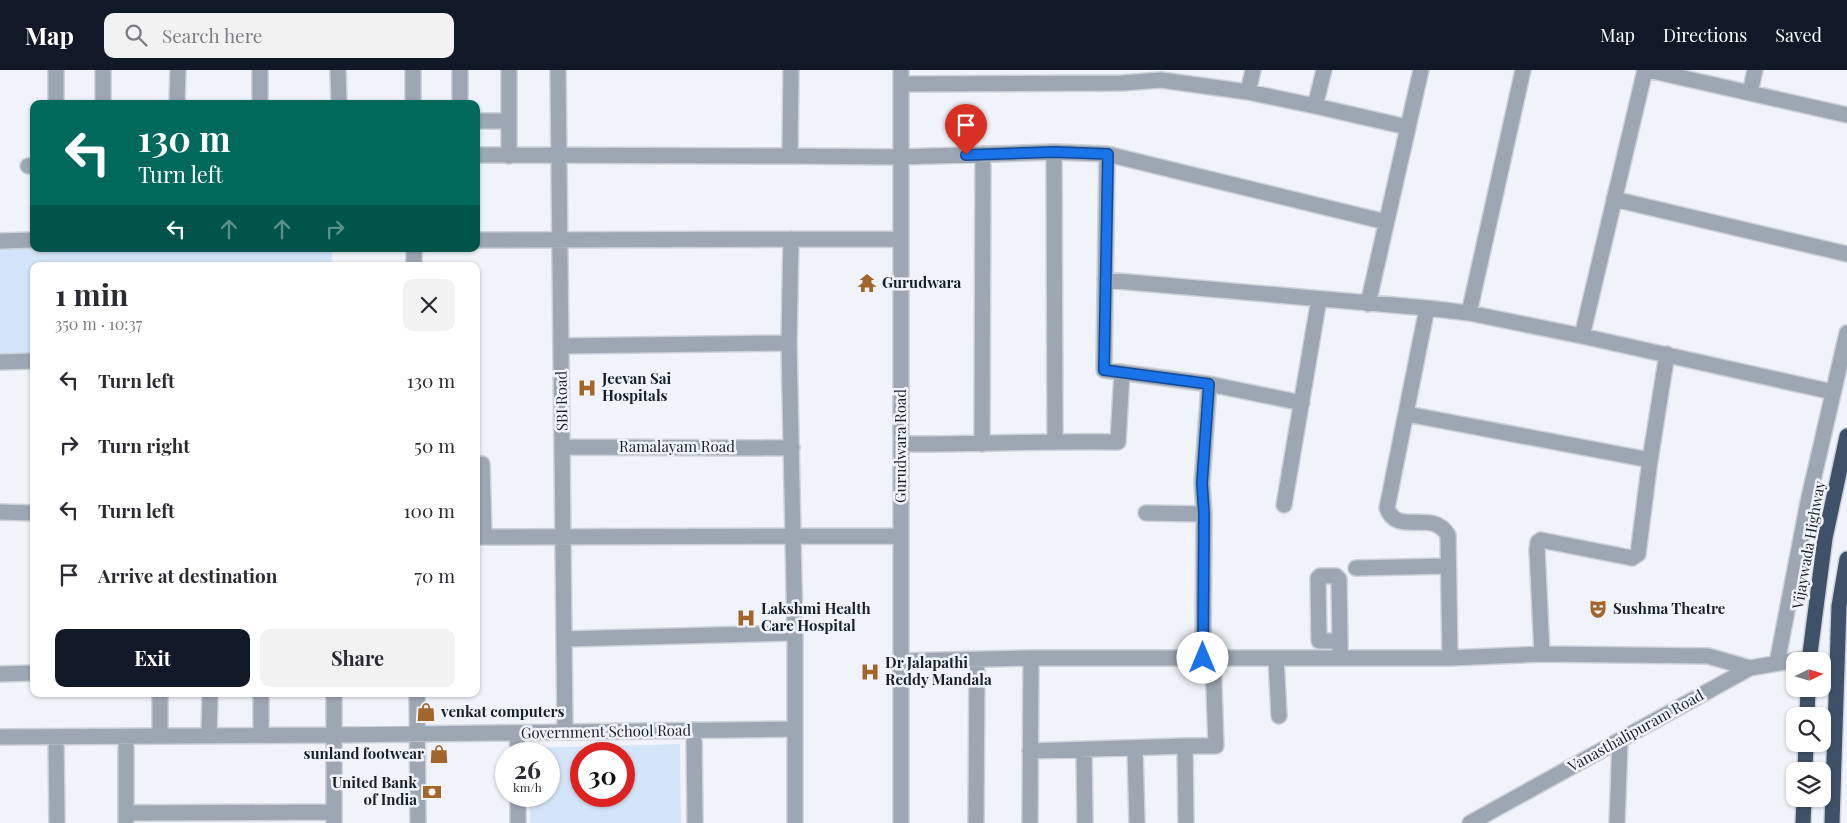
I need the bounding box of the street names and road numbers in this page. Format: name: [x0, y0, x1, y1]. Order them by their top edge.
street label: SBI Road: [550, 370, 572, 431]
street label: Gurudwara Road: [890, 389, 910, 503]
street label: Ramalayam Road: [619, 436, 735, 456]
street label: Vijaywada Highway: [1787, 479, 1829, 611]
street label: Vanasthalipuram Road: [1563, 684, 1707, 776]
street label: Government School Road: [521, 720, 692, 742]

